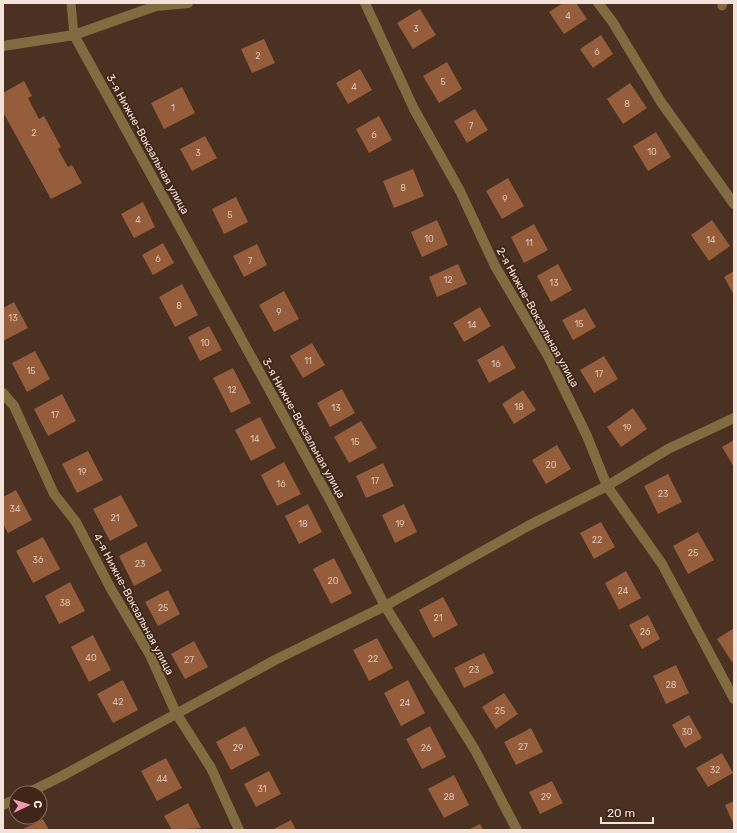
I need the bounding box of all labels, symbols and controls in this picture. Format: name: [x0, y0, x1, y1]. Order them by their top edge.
house number: 4: [565, 11, 571, 21]
house number: 3: [413, 24, 419, 34]
house number: 6: [594, 47, 600, 57]
house number: 2: [255, 51, 261, 61]
street label: 3-я Нижне-Вокзальная улица: [103, 72, 192, 217]
house number: 5: [440, 77, 446, 87]
house number: 4: [351, 82, 357, 92]
house number: 8: [624, 99, 630, 109]
house number: 1: [171, 103, 175, 113]
house number: 7: [469, 121, 474, 131]
house number: 2: [31, 128, 37, 138]
house number: 6: [371, 130, 377, 140]
house number: 10: [647, 147, 657, 157]
house number: 3: [195, 148, 201, 158]
house number: 8: [400, 183, 406, 193]
house number: 9: [502, 194, 508, 204]
house number: 5: [227, 210, 233, 220]
house number: 4: [135, 215, 141, 225]
house number: 10: [424, 234, 434, 244]
house number: 14: [706, 235, 716, 245]
house number: 11: [525, 238, 533, 248]
street label: 2-я Нижне-Вокзальная улица: [494, 245, 582, 389]
house number: 6: [155, 254, 161, 264]
house number: 7: [248, 256, 253, 266]
house number: 12: [443, 275, 453, 285]
house number: 13: [549, 278, 559, 288]
house number: 8: [176, 301, 182, 311]
house number: 9: [276, 307, 282, 317]
house number: 13: [8, 313, 18, 323]
house number: 15: [574, 319, 584, 329]
house number: 14: [467, 320, 477, 330]
house number: 10: [200, 338, 210, 348]
street label: 3-я Нижне-Вокзальная улица: [259, 356, 348, 501]
house number: 11: [304, 356, 312, 366]
house number: 16: [491, 359, 501, 369]
house number: 15: [26, 366, 36, 376]
house number: 17: [595, 369, 604, 379]
house number: 12: [227, 385, 237, 395]
house number: 18: [514, 402, 524, 412]
house number: 13: [331, 403, 341, 413]
house number: 17: [51, 410, 60, 420]
house number: 19: [622, 423, 632, 433]
house number: 14: [250, 434, 260, 444]
house number: 15: [350, 437, 360, 447]
house number: 20: [546, 460, 557, 470]
house number: 19: [77, 467, 87, 477]
house number: 17: [371, 476, 380, 486]
house number: 16: [276, 479, 286, 489]
house number: 23: [658, 489, 668, 499]
house number: 34: [10, 504, 21, 514]
house number: 21: [110, 513, 120, 523]
house number: 18: [298, 519, 308, 529]
house number: 19: [395, 519, 405, 529]
street label: 4-я Нижне-Вокзальная улица: [91, 531, 177, 677]
house number: 22: [592, 535, 602, 545]
house number: 25: [688, 548, 698, 558]
house number: 36: [33, 555, 44, 565]
house number: 23: [135, 559, 145, 569]
house number: 20: [328, 576, 339, 586]
house number: 24: [618, 586, 629, 596]
house number: 38: [59, 598, 71, 608]
house number: 25: [158, 603, 168, 613]
house number: 21: [433, 613, 443, 623]
house number: 26: [640, 627, 651, 637]
house number: 40: [85, 653, 97, 663]
house number: 22: [368, 654, 378, 664]
house number: 27: [184, 655, 194, 665]
house number: 23: [469, 665, 479, 675]
house number: 28: [665, 680, 677, 690]
house number: 42: [113, 697, 123, 707]
house number: 24: [400, 698, 411, 708]
house number: 25: [495, 706, 505, 716]
house number: 30: [681, 727, 693, 737]
house number: 27: [518, 742, 528, 752]
house number: 29: [233, 743, 243, 753]
house number: 26: [421, 743, 432, 753]
house number: 32: [710, 765, 720, 775]
house number: 44: [156, 774, 168, 784]
house number: 31: [257, 784, 267, 794]
north arrow: [8, 785, 48, 825]
house number: 28: [443, 792, 455, 802]
house number: 29: [541, 792, 551, 802]
scale bar: [601, 799, 653, 825]
text: С: [31, 800, 44, 809]
text: 20 m: [607, 806, 635, 820]

